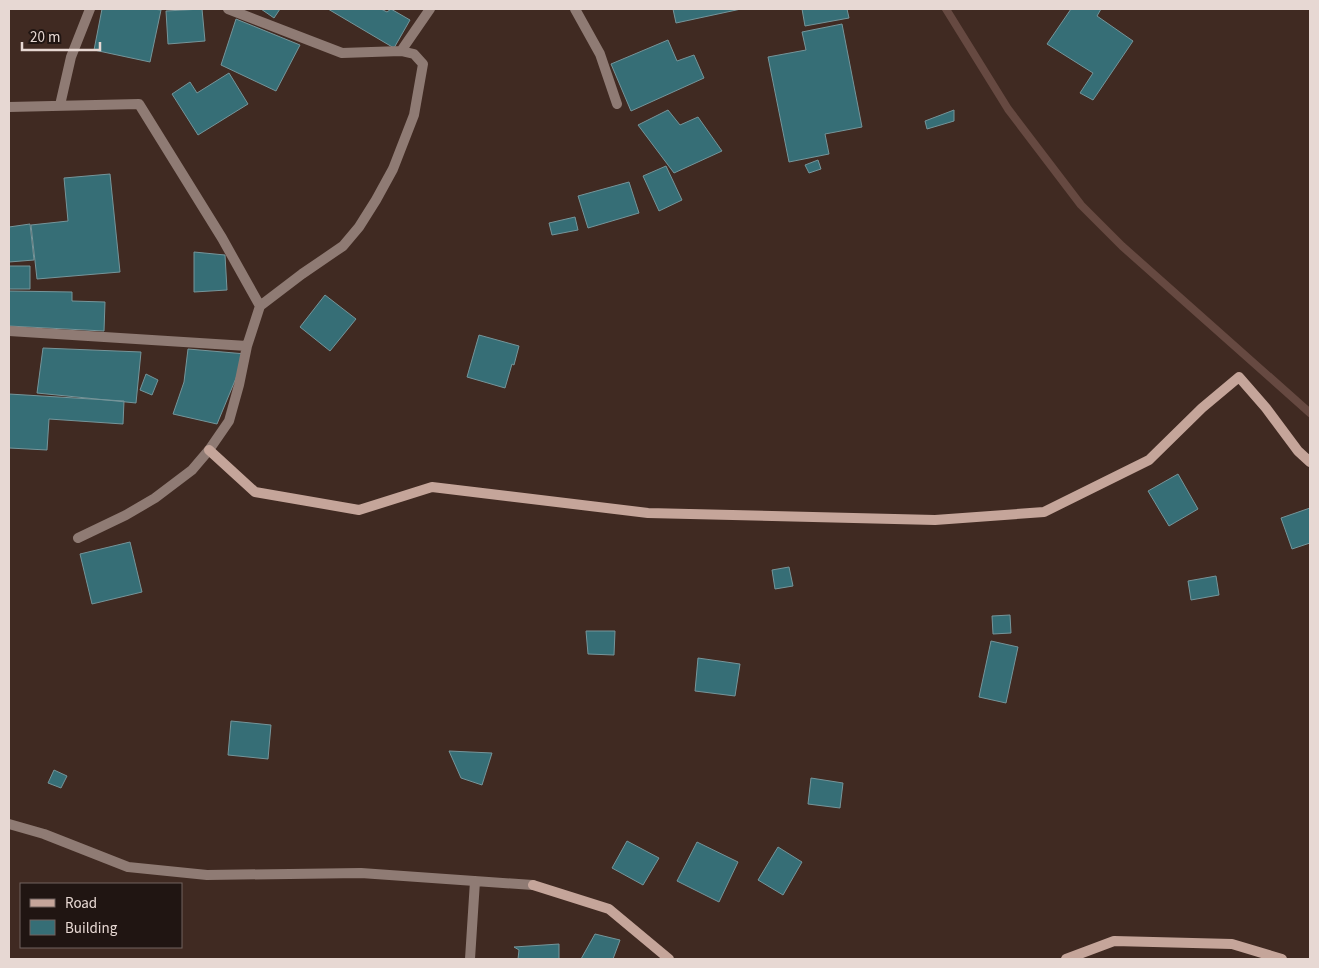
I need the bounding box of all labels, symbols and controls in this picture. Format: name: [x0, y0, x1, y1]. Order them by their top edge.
scale bar: [22, 20, 100, 52]
text: 20 m: [30, 27, 60, 48]
legend: [20, 883, 182, 948]
text: Road: [65, 893, 97, 914]
text: Building: [65, 918, 118, 939]

